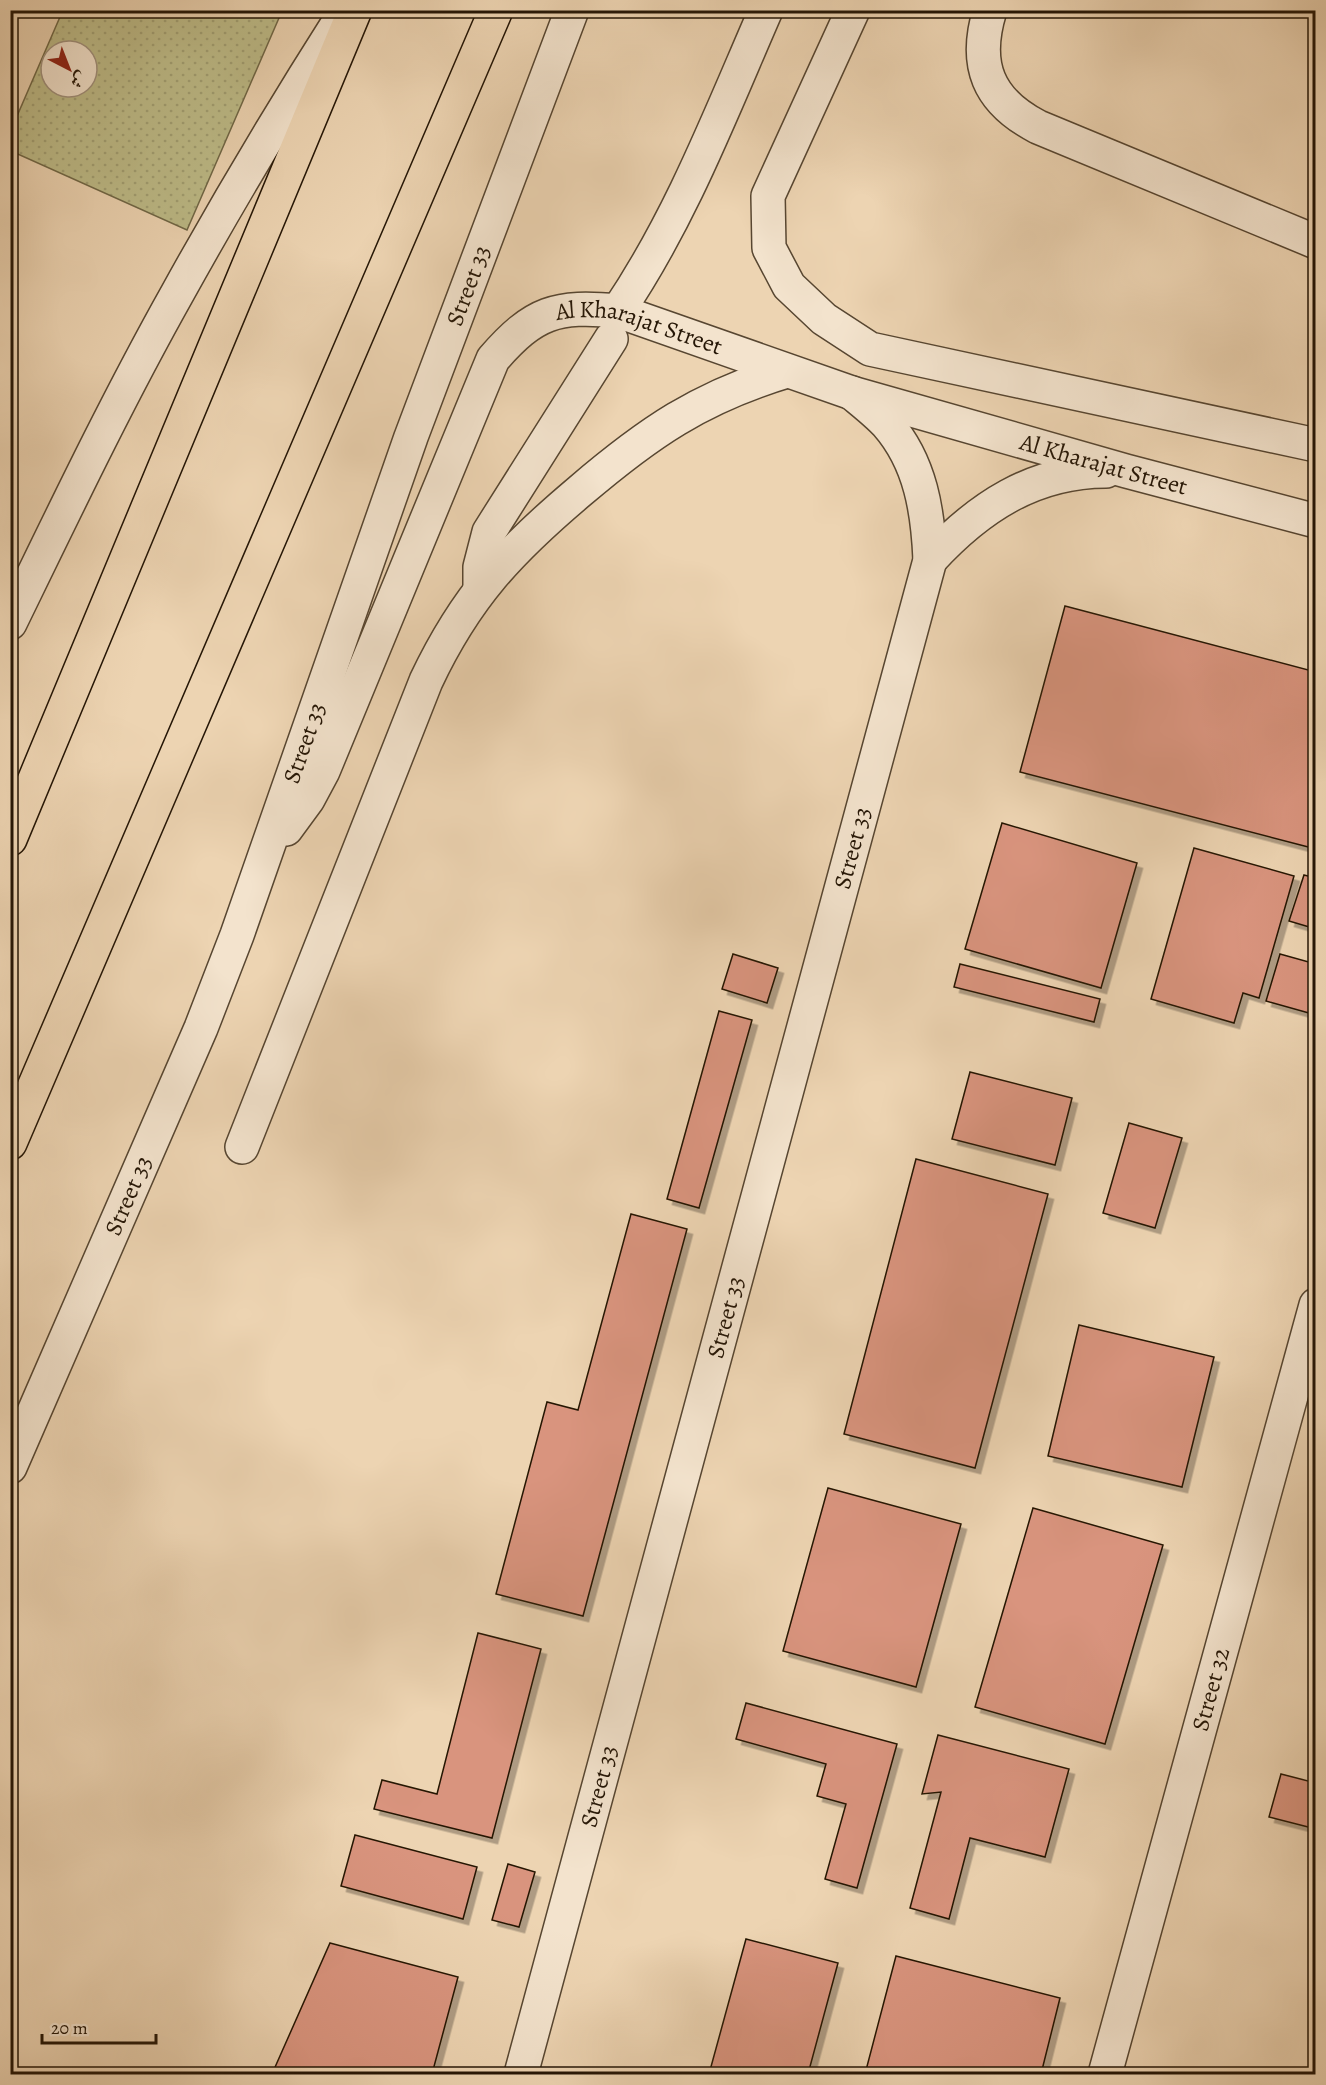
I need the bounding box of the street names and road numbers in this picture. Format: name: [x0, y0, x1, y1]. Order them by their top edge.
street label: Street 33: [438, 241, 498, 330]
street label: Al Kharajat Street: [552, 293, 727, 362]
street label: Al Kharajat Street: [1015, 425, 1191, 502]
street label: Street 33: [275, 698, 333, 788]
street label: Street 33: [826, 803, 879, 893]
street label: Street 33: [97, 1151, 159, 1240]
street label: Street 33: [699, 1273, 752, 1362]
street label: Street 32: [1184, 1644, 1237, 1735]
street label: Street 33: [572, 1742, 625, 1831]

